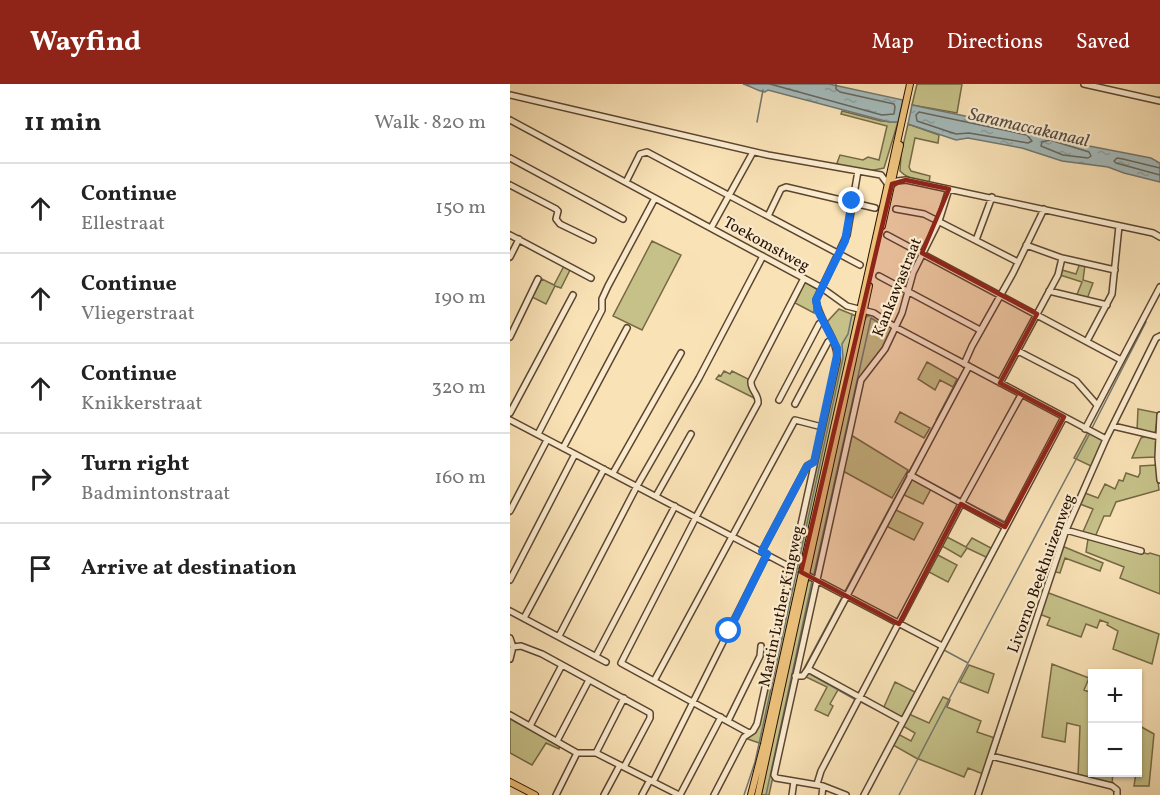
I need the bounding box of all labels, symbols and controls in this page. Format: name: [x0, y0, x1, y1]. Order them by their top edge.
text: Wayfind: [30, 23, 141, 62]
text: Map: [872, 28, 914, 57]
text: Directions: [947, 28, 1043, 57]
text: Saved: [1076, 28, 1130, 57]
water label: Saramaccakanaal: [966, 102, 1092, 155]
text: 11 min: [24, 105, 102, 141]
text: Walk · 820 m: [374, 109, 486, 137]
text: Continue: [81, 179, 177, 210]
route end: [838, 187, 864, 213]
icon: ahead: [24, 192, 57, 225]
text: 150 m: [435, 194, 486, 222]
text: Ellestraat: [81, 210, 165, 238]
street label: Toekomstweg: [719, 212, 813, 278]
street label: Kankawastraat: [868, 234, 928, 341]
text: Continue: [81, 269, 177, 300]
icon: ahead: [24, 282, 57, 315]
text: 190 m: [434, 284, 486, 312]
text: Vliegerstraat: [81, 300, 195, 328]
text: Continue: [81, 359, 177, 390]
icon: ahead: [24, 372, 57, 405]
text: 320 m: [431, 374, 486, 402]
text: Knikkerstraat: [81, 390, 202, 418]
text: Turn right: [81, 449, 189, 480]
icon: right: [24, 462, 57, 495]
text: 160 m: [434, 464, 486, 492]
text: Badmintonstraat: [81, 480, 230, 508]
street label: Livorno Beekhuizenweg: [1003, 491, 1081, 657]
street label: Martin Luther Kingweg: [754, 524, 810, 689]
icon: arrive: [24, 552, 57, 585]
text: Arrive at destination: [81, 553, 297, 584]
route start: [715, 617, 741, 643]
map controls: [1088, 669, 1142, 777]
button: +: [1088, 669, 1142, 723]
button: −: [1088, 723, 1142, 777]

